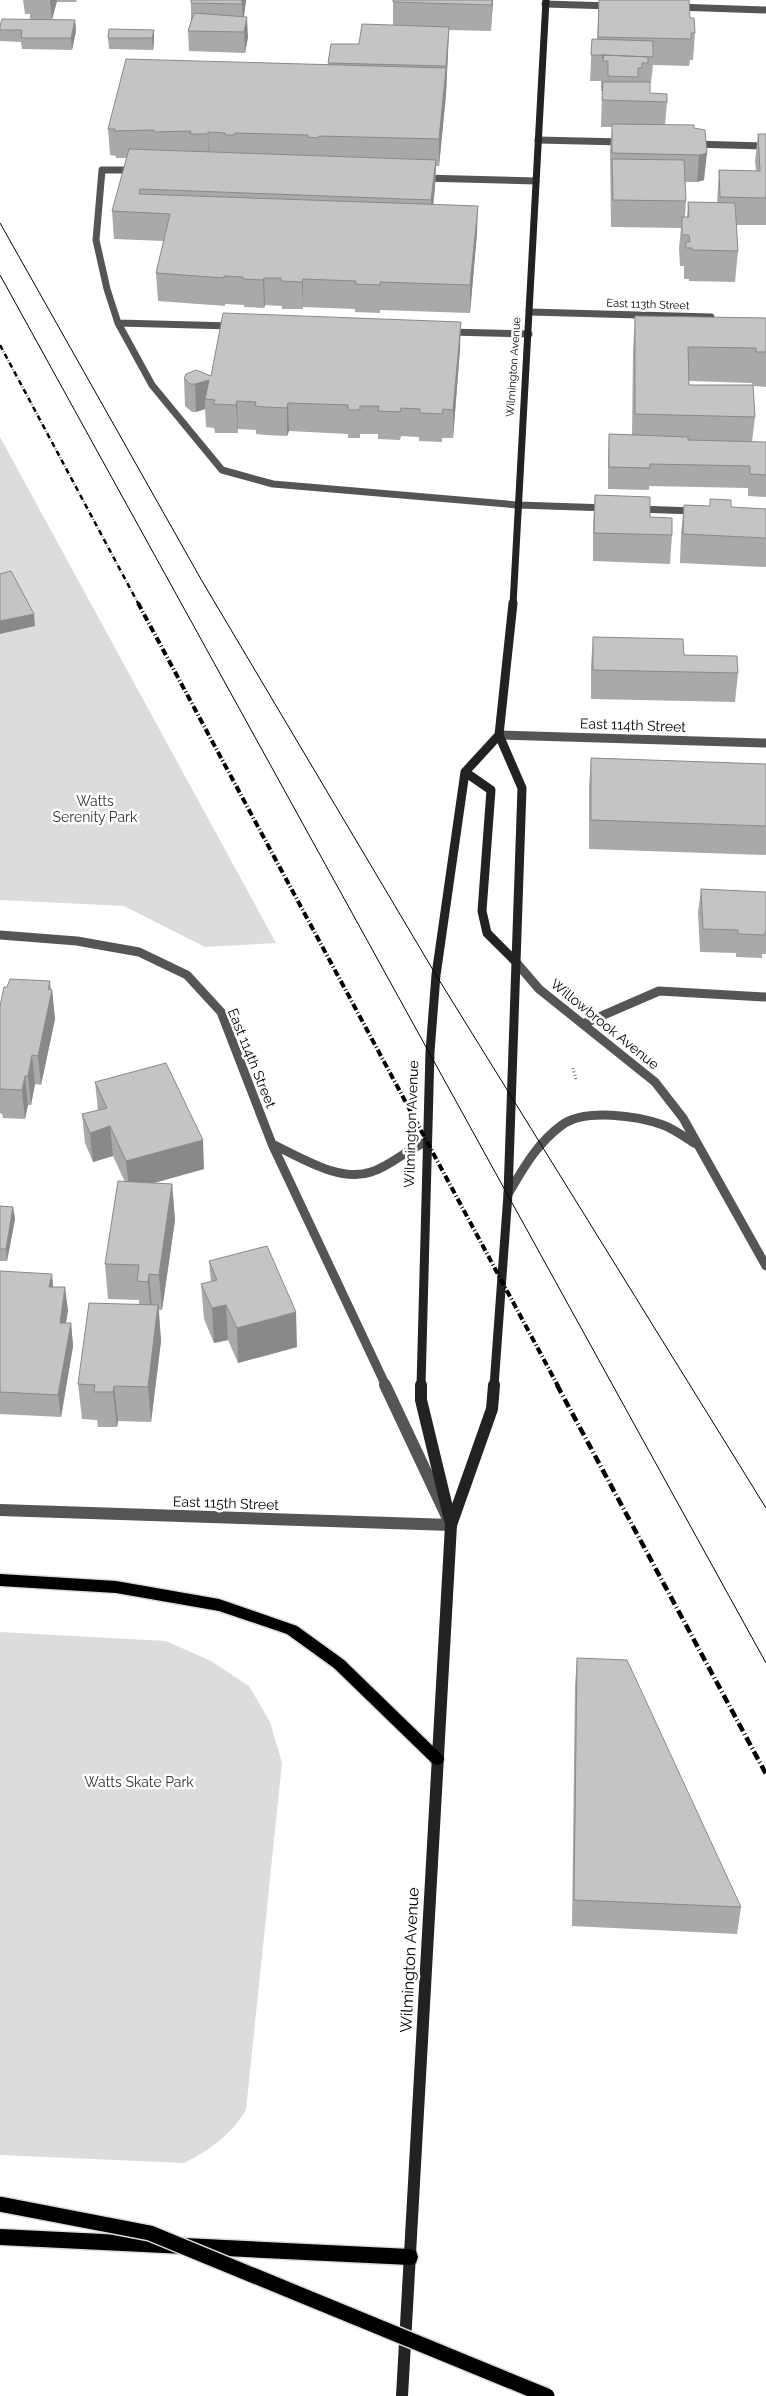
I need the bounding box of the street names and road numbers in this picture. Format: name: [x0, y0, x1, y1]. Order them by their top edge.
street label: East 113th Street: [606, 297, 690, 312]
street label: Wilmington Avenue: [504, 316, 524, 417]
street label: East 114th Street: [580, 715, 687, 735]
street label: Willowbrook Avenue: [548, 975, 662, 1073]
street label: East 114th Street: [225, 1006, 279, 1110]
street label: Wilmington Avenue: [401, 1060, 421, 1188]
street label: East 115th Street: [173, 1493, 280, 1513]
street label: Wilmington Avenue: [396, 1887, 423, 2033]

